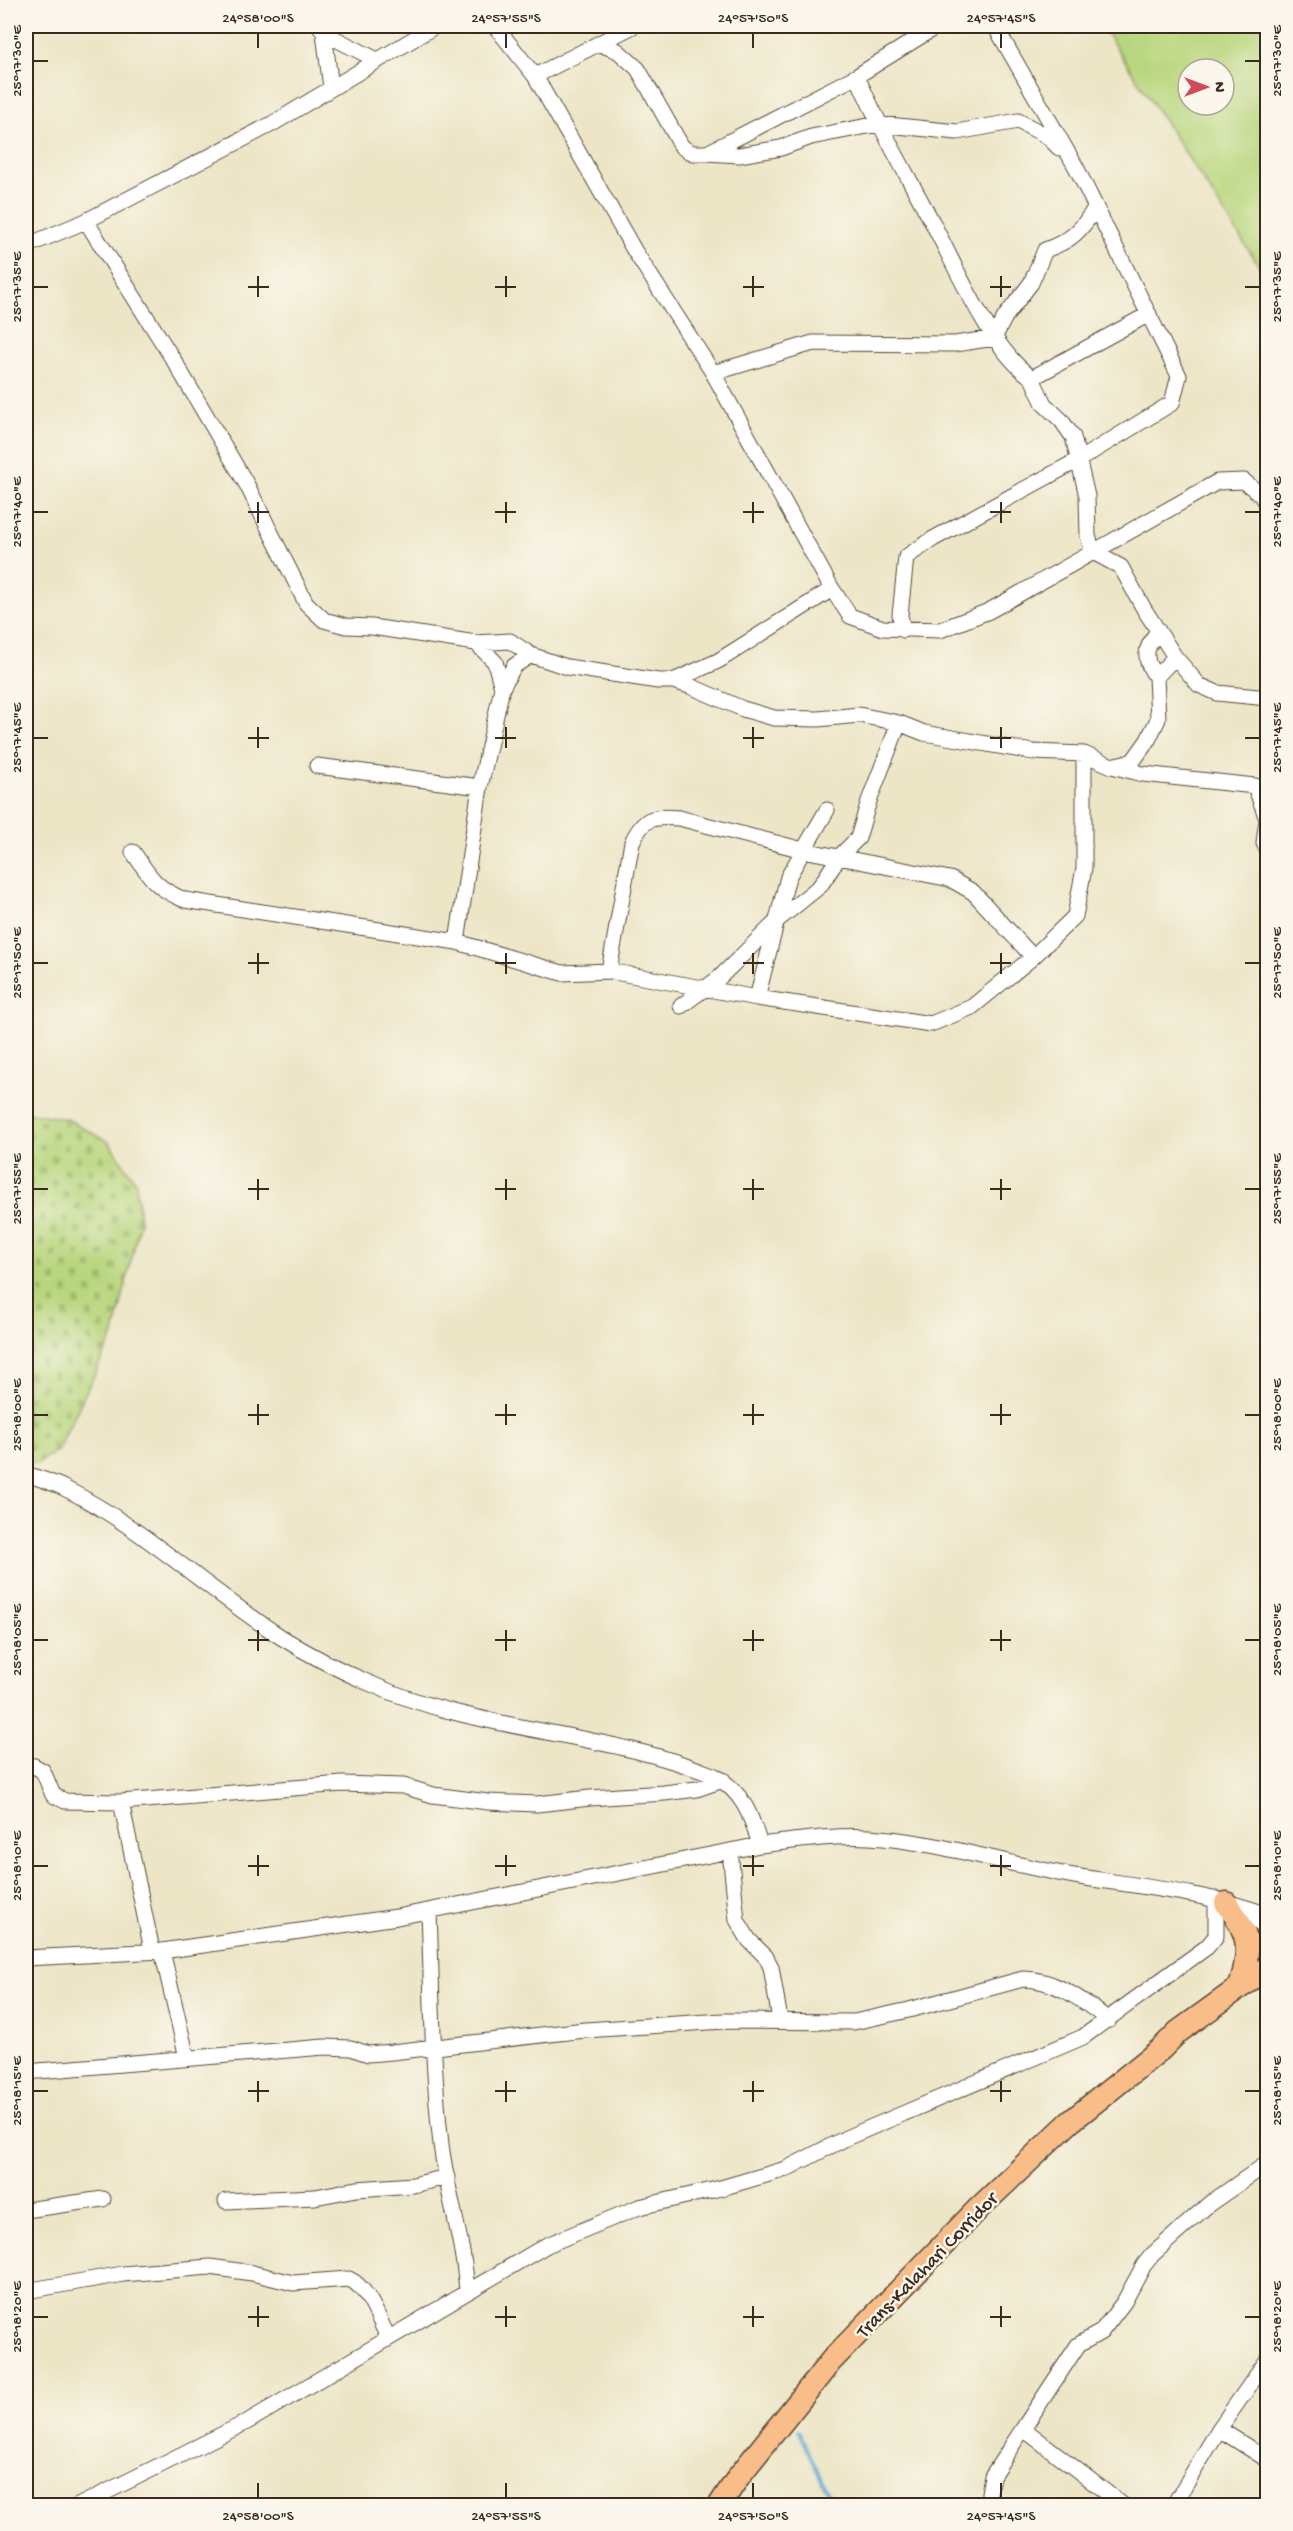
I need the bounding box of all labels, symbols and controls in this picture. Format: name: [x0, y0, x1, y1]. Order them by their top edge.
text: 24°58'00"S: [222, 10, 294, 28]
text: 24°57'55"S: [471, 10, 541, 28]
text: 24°57'50"S: [718, 10, 788, 28]
text: 24°57'45"S: [967, 10, 1035, 28]
text: 25°17'30"E: [9, 25, 27, 97]
text: 25°17'30"E: [1269, 25, 1287, 97]
north arrow: [1176, 57, 1236, 117]
text: N: [1208, 82, 1227, 93]
text: 25°17'35"E: [9, 251, 27, 322]
text: 25°17'35"E: [1269, 251, 1287, 322]
text: 25°17'40"E: [9, 476, 27, 547]
text: 25°17'40"E: [1269, 476, 1287, 547]
text: 25°17'45"E: [9, 702, 27, 773]
text: 25°17'45"E: [1269, 702, 1287, 773]
text: 25°17'50"E: [9, 927, 27, 999]
text: 25°17'50"E: [1269, 927, 1287, 999]
text: 25°17'55"E: [9, 1153, 27, 1225]
text: 25°17'55"E: [1269, 1153, 1287, 1225]
text: 25°18'00"E: [9, 1378, 27, 1451]
text: 25°18'00"E: [1269, 1378, 1287, 1451]
text: 25°18'05"E: [9, 1603, 27, 1676]
text: 25°18'05"E: [1269, 1603, 1287, 1676]
text: 25°18'10"E: [9, 1830, 27, 1901]
text: 25°18'10"E: [1269, 1830, 1287, 1901]
text: 25°18'15"E: [9, 2056, 27, 2126]
text: 25°18'15"E: [1269, 2056, 1287, 2126]
street label: Trans-Kalahari Corridor: [852, 2187, 1005, 2345]
text: 25°18'20"E: [9, 2281, 27, 2353]
text: 25°18'20"E: [1269, 2281, 1287, 2353]
text: 24°58'00"S: [222, 2508, 294, 2526]
text: 24°57'55"S: [471, 2508, 541, 2526]
text: 24°57'50"S: [718, 2508, 788, 2526]
text: 24°57'45"S: [967, 2508, 1035, 2526]

